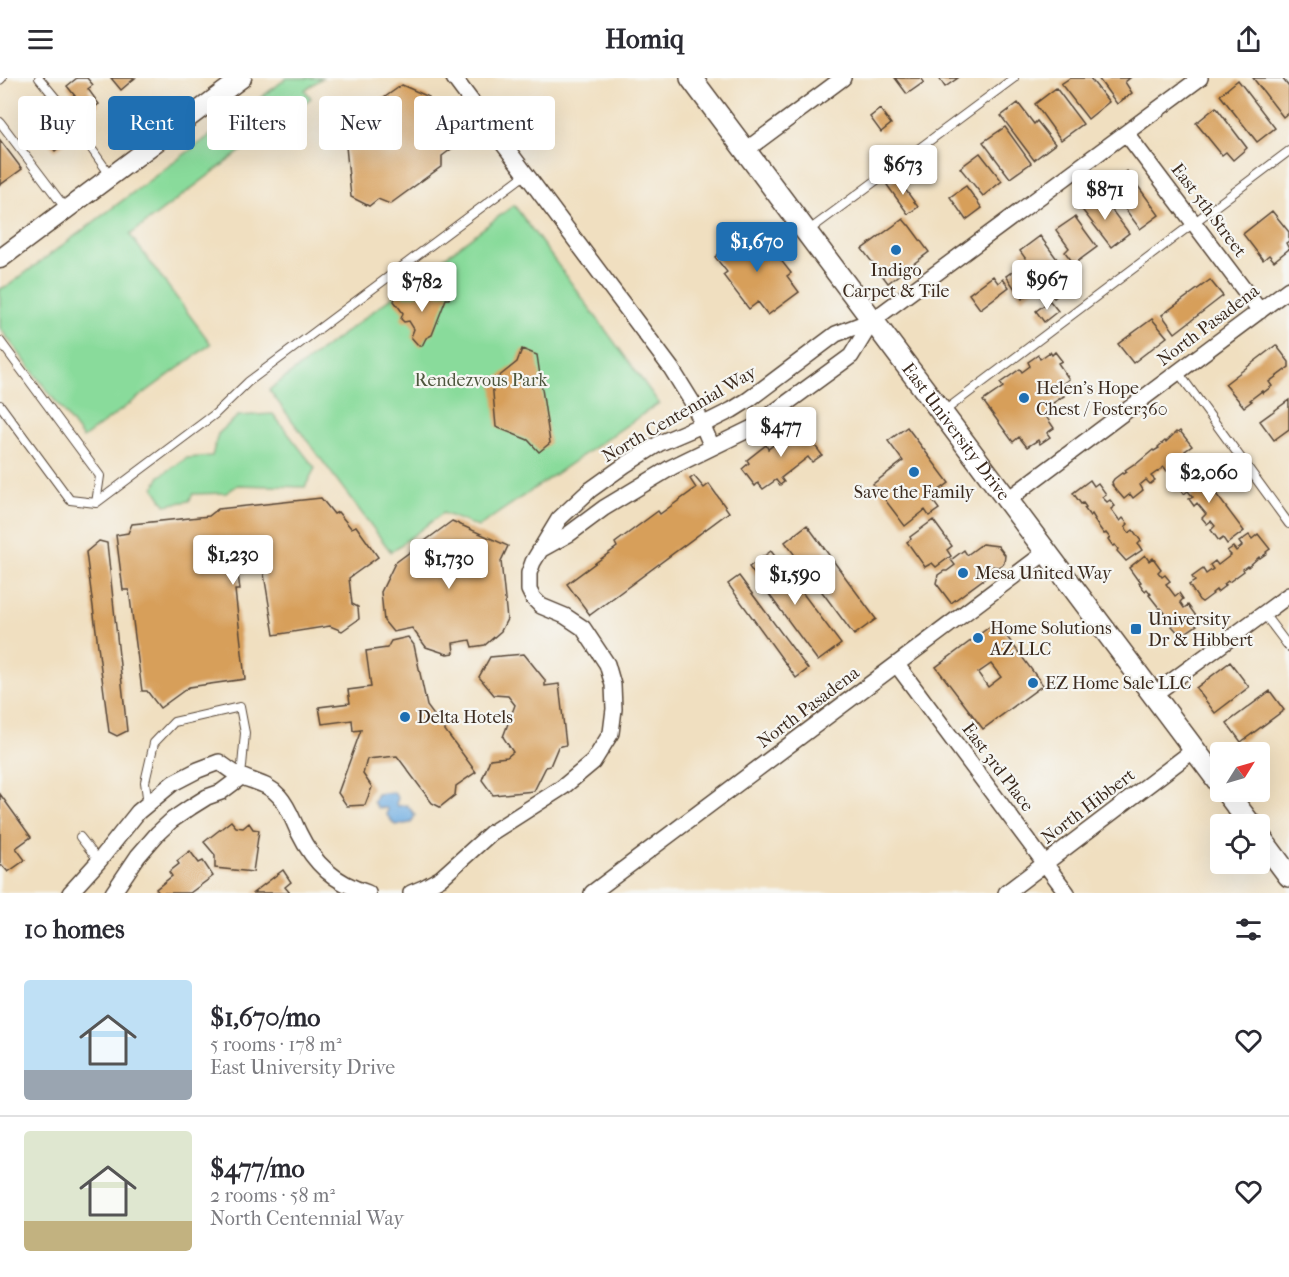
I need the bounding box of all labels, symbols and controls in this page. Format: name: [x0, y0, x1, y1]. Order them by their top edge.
icon: menu: [24, 23, 57, 56]
text: Homiq: [605, 23, 684, 55]
icon: share: [1232, 23, 1265, 56]
chip: Buy: [18, 96, 96, 150]
chip: Rent: [108, 96, 195, 150]
chip: Filters: [207, 96, 307, 150]
chip: New: [319, 96, 402, 150]
chip: Apartment: [414, 96, 555, 150]
pin: $673: [867, 145, 939, 196]
text: $673: [883, 153, 923, 176]
street label: East 5th Street: [1167, 159, 1251, 262]
pin: $871: [1069, 170, 1141, 221]
text: $871: [1086, 178, 1124, 201]
pin: $1,670: [708, 222, 806, 273]
text: $1,670: [730, 230, 784, 253]
marker: Indigo Carpet & Tile: [889, 243, 903, 257]
place label: Indigo Carpet & Tile: [842, 260, 950, 302]
pin: $967: [1011, 260, 1083, 311]
pin: $782: [386, 262, 458, 313]
text: $967: [1026, 268, 1068, 291]
text: $782: [402, 270, 443, 293]
street label: North Pasadena: [1153, 280, 1264, 370]
street label: East University Drive: [897, 359, 1014, 505]
street label: North Centennial Way: [598, 361, 761, 467]
park label: Rendezvous Park: [415, 370, 548, 391]
place label: Helen's Hope Chest / Foster360: [1036, 378, 1168, 420]
marker: Helen's Hope Chest / Foster360: [1017, 391, 1031, 405]
pin: $477: [745, 407, 817, 458]
text: $477: [760, 415, 802, 438]
pin: $2,060: [1160, 453, 1258, 504]
text: $2,060: [1180, 461, 1238, 484]
marker: Save the Family: [907, 465, 921, 479]
place label: Save the Family: [854, 482, 976, 503]
pin: $1,230: [184, 535, 282, 586]
pin: $1,730: [400, 539, 498, 590]
text: $1,230: [207, 543, 259, 566]
text: $1,730: [424, 547, 474, 570]
pin: $1,590: [746, 555, 844, 606]
text: $1,590: [769, 563, 821, 586]
place label: Mesa United Way: [975, 563, 1113, 584]
marker: Mesa United Way: [956, 566, 970, 580]
place label: University Dr & Hibbert: [1148, 609, 1254, 651]
place label: Home Solutions AZ LLC: [989, 618, 1112, 660]
marker: University Dr & Hibbert: [1129, 622, 1143, 636]
marker: Home Solutions AZ LLC: [971, 631, 985, 645]
street label: North Pasadena: [753, 662, 864, 752]
place label: EZ Home Sale LLC: [1045, 673, 1192, 694]
marker: EZ Home Sale LLC: [1026, 676, 1040, 690]
place label: Delta Hotels: [417, 707, 513, 728]
marker: Delta Hotels: [398, 710, 412, 724]
street label: East 3rd Place: [957, 719, 1038, 816]
north arrow: [1210, 742, 1270, 802]
map controls: [1210, 742, 1270, 874]
street label: North Hibbert: [1037, 764, 1140, 848]
button: locate: [1210, 814, 1270, 874]
icon: filters: [1232, 913, 1265, 946]
text: 10 homes: [24, 914, 125, 945]
text: $1,670/mo: [210, 1002, 321, 1033]
icon: home: [72, 1004, 144, 1076]
icon: heart: [1232, 1024, 1265, 1057]
text: 5 rooms · 178 m²: [210, 1033, 342, 1056]
text: East University Drive: [210, 1056, 395, 1079]
text: $477/mo: [210, 1153, 305, 1184]
icon: home: [72, 1155, 144, 1227]
icon: heart: [1232, 1175, 1265, 1208]
text: 2 rooms · 58 m²: [210, 1184, 335, 1207]
text: North Centennial Way: [210, 1207, 404, 1230]

